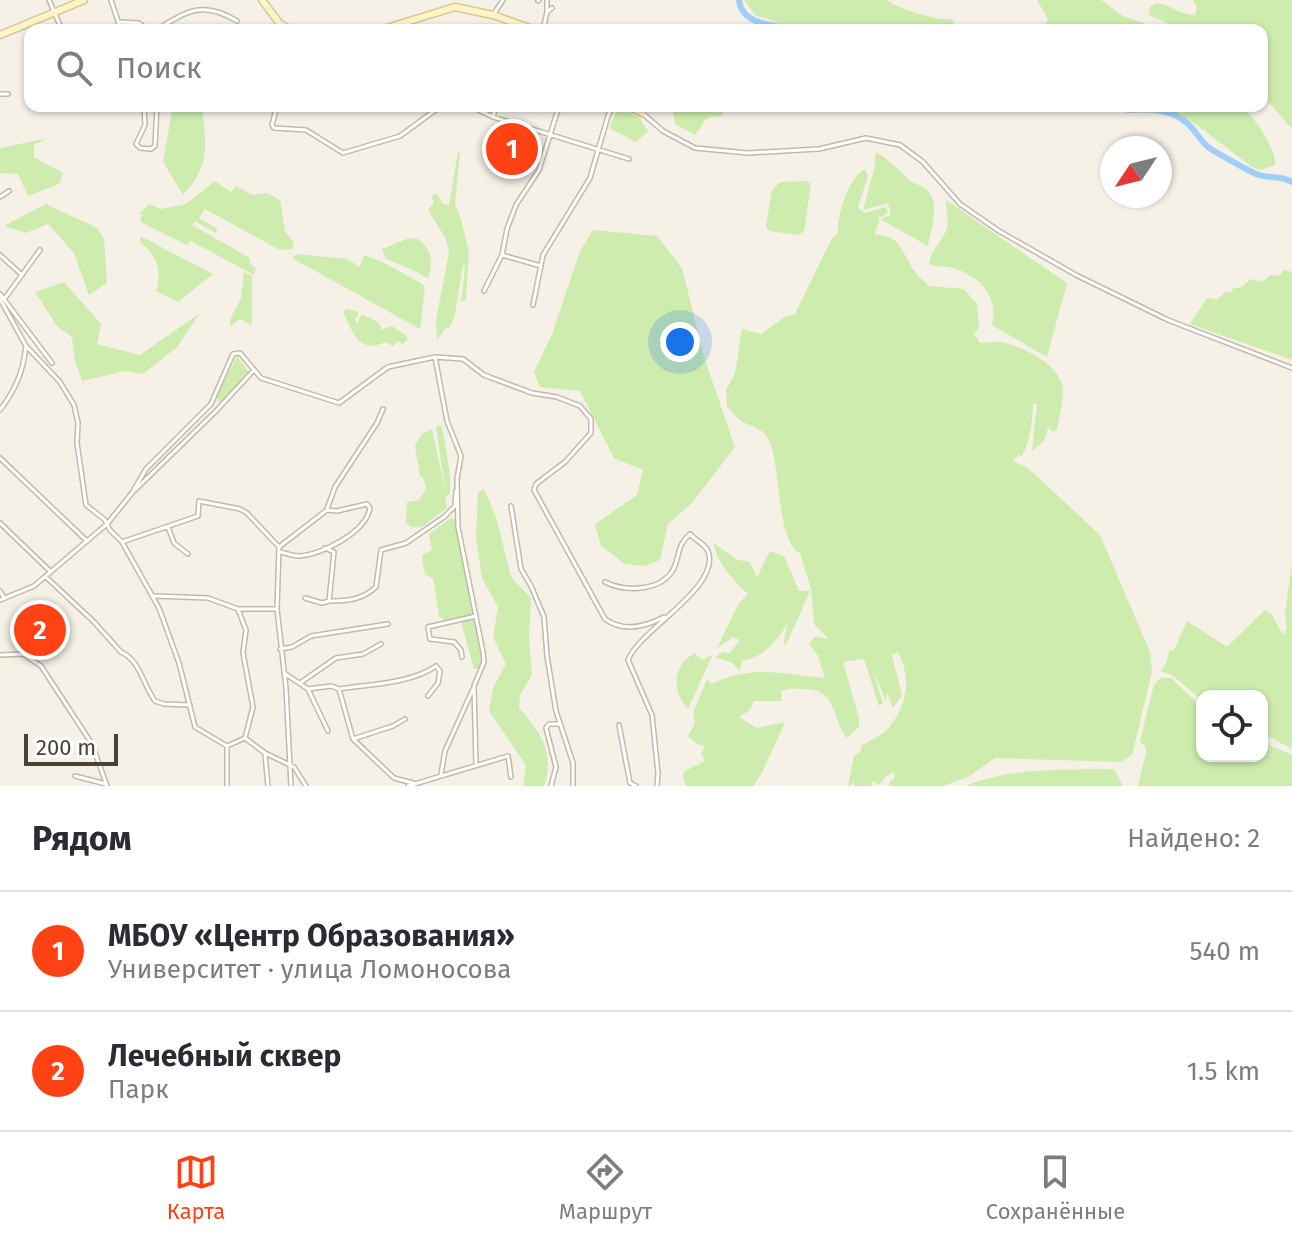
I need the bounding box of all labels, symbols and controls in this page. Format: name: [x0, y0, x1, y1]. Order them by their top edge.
search box: [24, 24, 1268, 112]
icon: search: [52, 46, 96, 90]
text: Поиск: [116, 50, 202, 86]
pin: 1: [486, 119, 538, 179]
north arrow: [1100, 136, 1172, 208]
your location: [660, 322, 700, 362]
pin: 2: [14, 600, 66, 660]
map controls: [1196, 690, 1268, 762]
button: locate: [1196, 690, 1268, 762]
scale bar: [24, 730, 118, 766]
text: 200 m: [36, 734, 96, 761]
text: Рядом: [32, 818, 131, 859]
text: Найдено: 2: [1127, 823, 1260, 854]
text: МБОУ «Центр Образования»: [108, 918, 515, 954]
text: 1: [52, 936, 64, 967]
text: 540 m: [1189, 936, 1260, 967]
text: Университет · улица Ломоносова: [108, 954, 511, 985]
text: Лечебный сквер: [108, 1038, 342, 1074]
text: 2: [51, 1056, 65, 1087]
text: 1.5 km: [1187, 1056, 1260, 1087]
text: Парк: [108, 1074, 169, 1105]
tab: Карта: [167, 1150, 225, 1225]
tab: Маршрут: [559, 1150, 652, 1225]
tab: Сохранённые: [986, 1150, 1125, 1225]

